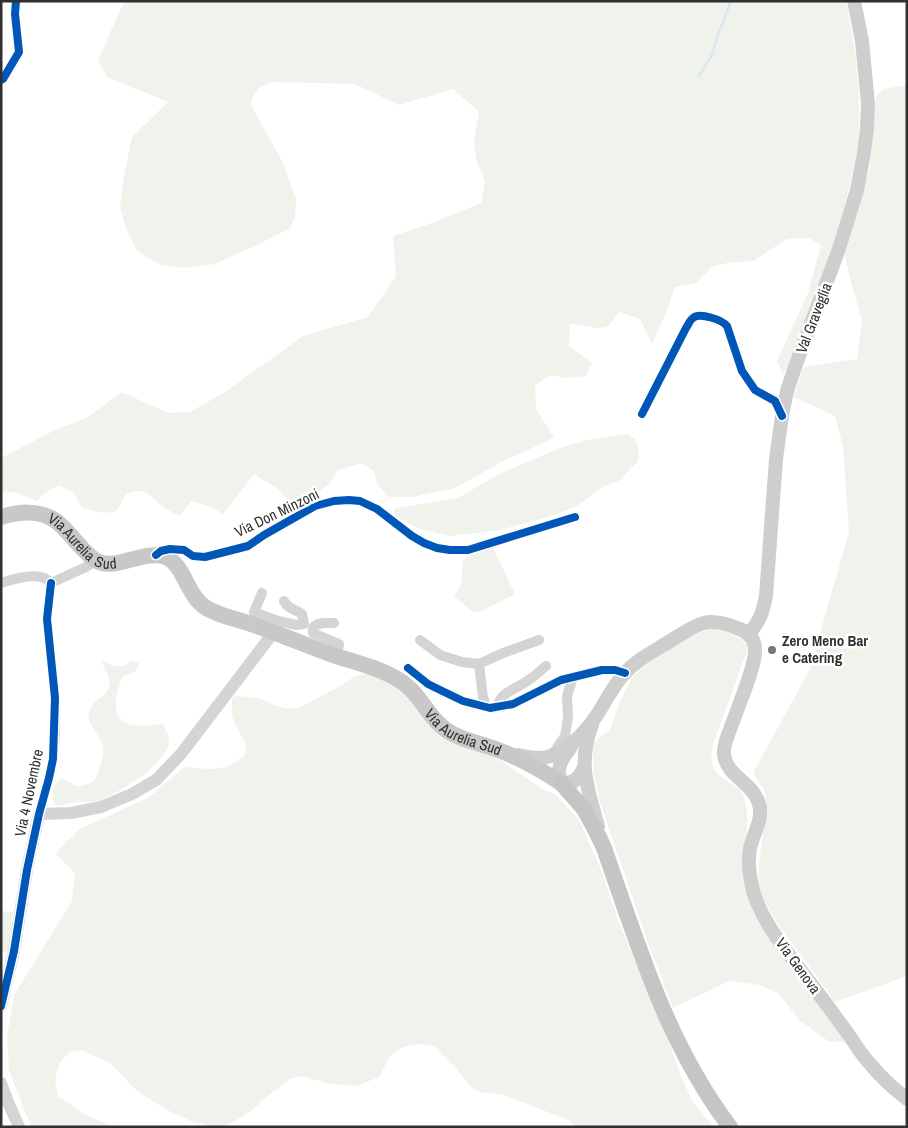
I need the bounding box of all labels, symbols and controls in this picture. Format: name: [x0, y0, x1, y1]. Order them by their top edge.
street label: Val Graveglia: [791, 280, 837, 356]
street label: Via Don Minzoni: [231, 483, 322, 542]
street label: Via Aurelia Sud: [44, 507, 118, 574]
place label: Zero Meno Bar e Catering: [782, 630, 868, 668]
marker: Zero Meno Bar e Catering: [766, 644, 778, 656]
street label: Via Aurelia Sud: [420, 704, 505, 760]
street label: Via 4 Novembre: [9, 747, 48, 838]
street label: Via Genova: [771, 933, 826, 998]

